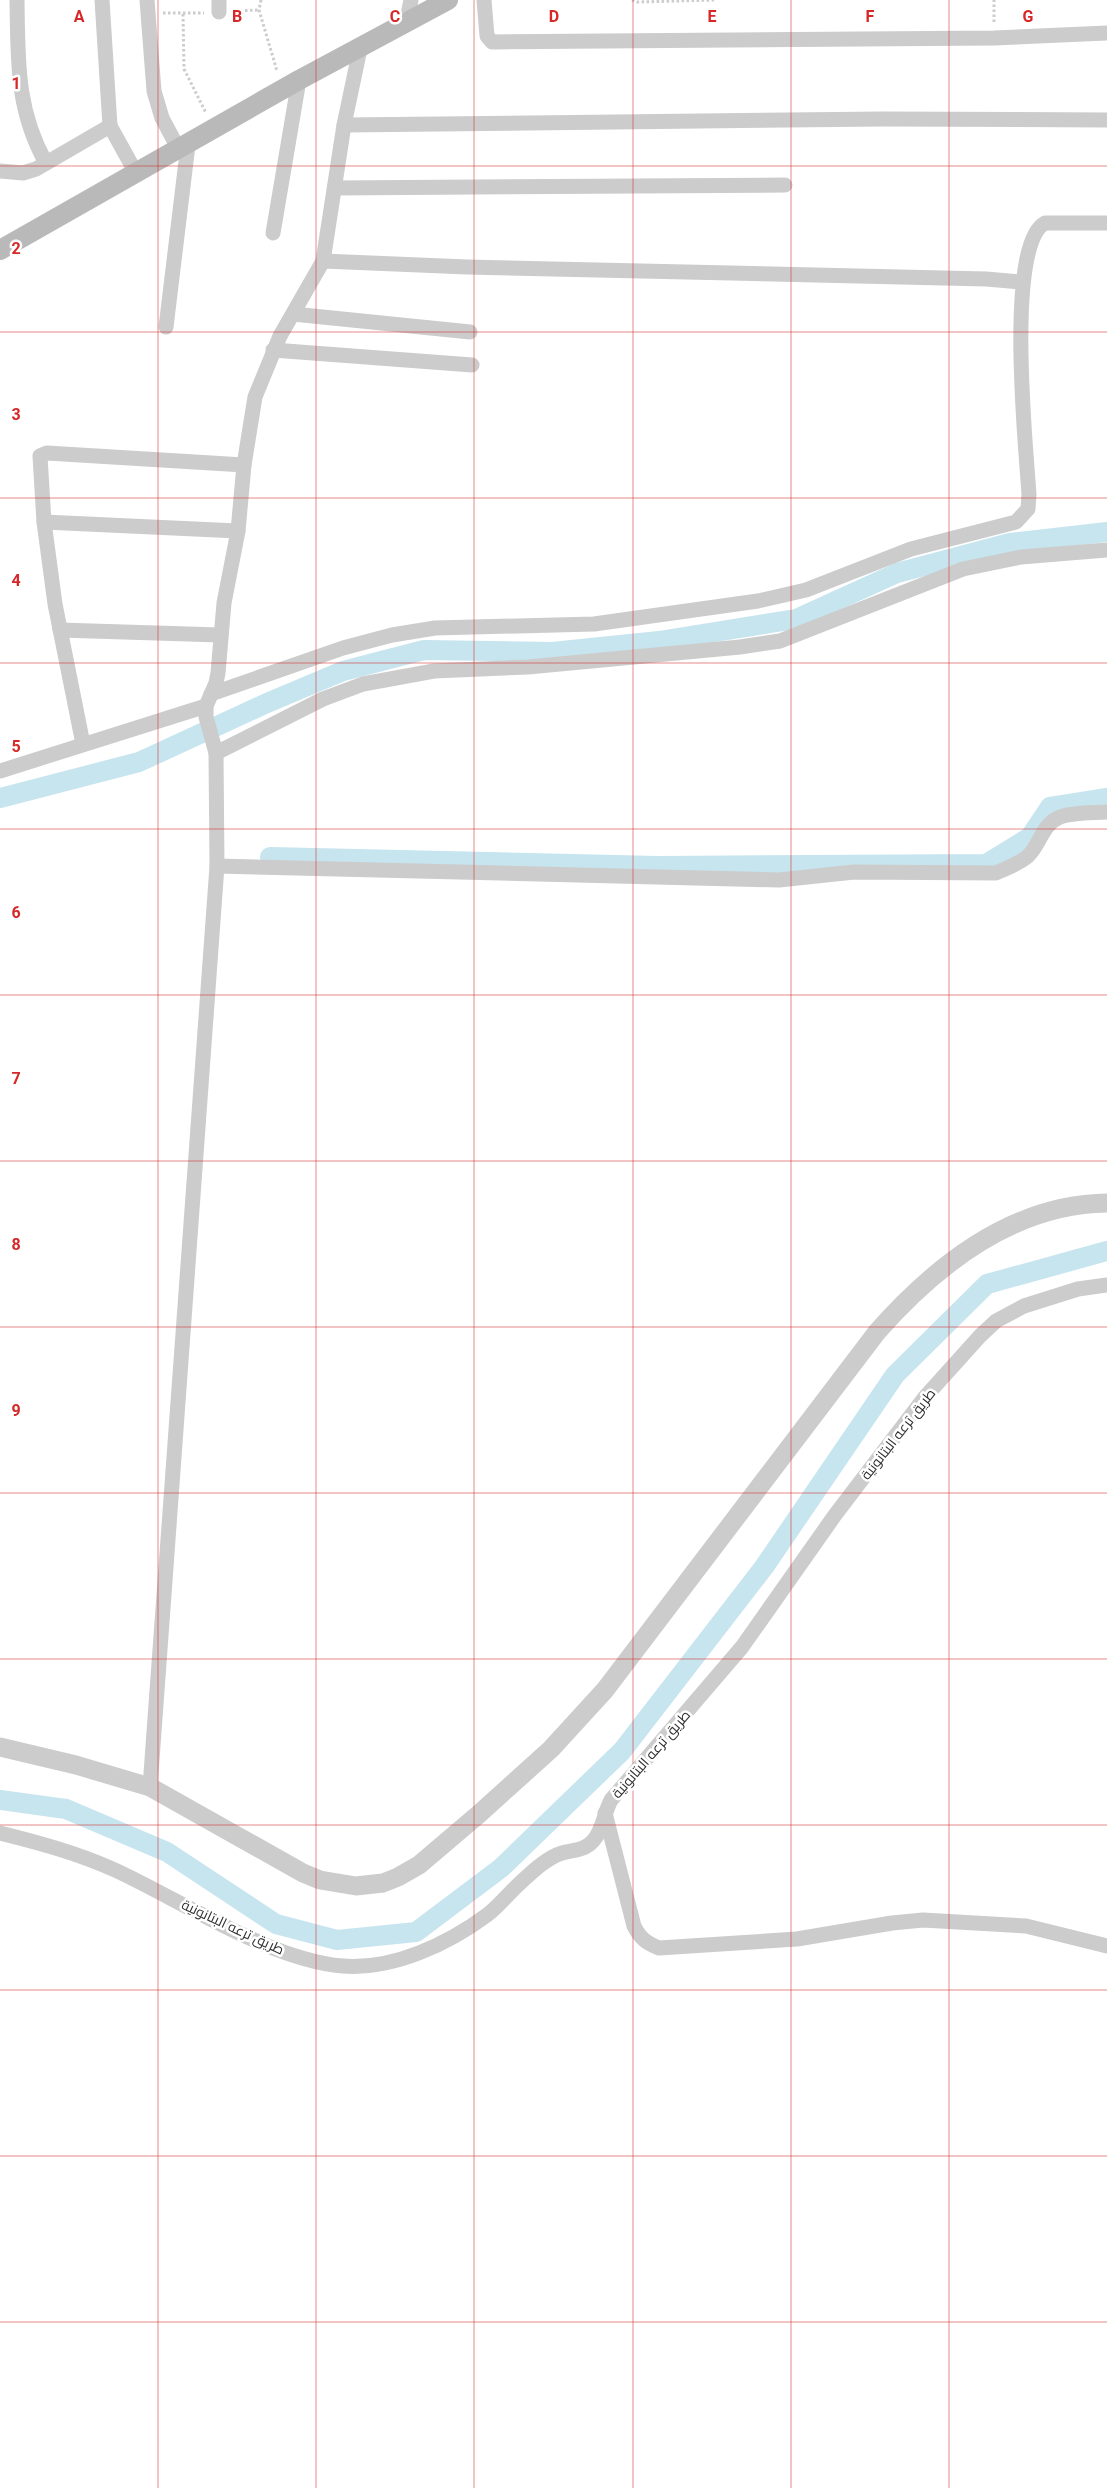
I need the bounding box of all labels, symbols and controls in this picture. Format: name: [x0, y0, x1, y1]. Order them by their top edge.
text: A: [74, 7, 85, 26]
text: B: [232, 7, 242, 26]
text: C: [390, 7, 400, 26]
text: D: [549, 7, 559, 26]
text: E: [708, 7, 717, 26]
text: F: [866, 7, 875, 26]
text: G: [1023, 7, 1034, 26]
text: 1: [11, 74, 21, 93]
text: 2: [11, 239, 21, 258]
text: 3: [11, 405, 21, 424]
text: 4: [11, 571, 21, 590]
text: 5: [11, 737, 21, 756]
text: 6: [11, 903, 21, 922]
text: 7: [11, 1069, 21, 1088]
text: 8: [11, 1235, 21, 1254]
street label: طريق ترعه البتانونية: [858, 1385, 939, 1483]
text: 9: [11, 1401, 21, 1420]
street label: طريق ترعه البتانونية: [609, 1707, 694, 1802]
street label: طريق ترعه البتانونية: [179, 1896, 287, 1959]

